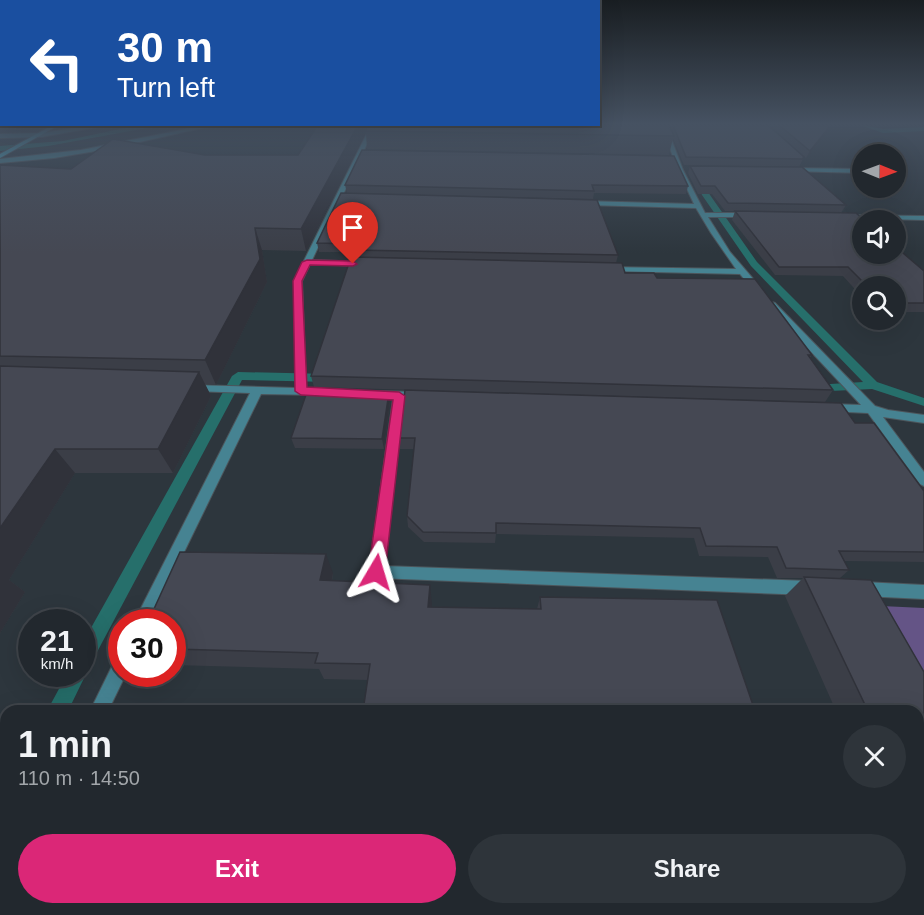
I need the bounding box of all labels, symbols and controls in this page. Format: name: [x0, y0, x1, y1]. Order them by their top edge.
icon: left: [18, 24, 96, 102]
text: 30 m: [117, 24, 213, 71]
text: Turn left: [117, 73, 215, 103]
north arrow: [852, 144, 906, 198]
map controls: [852, 144, 906, 330]
pin: [327, 202, 378, 264]
button: sound: [852, 210, 906, 264]
icon: arrive: [336, 211, 369, 244]
button: search: [852, 276, 906, 330]
position arrow: [344, 540, 408, 604]
speed limit sign: 30: [108, 609, 186, 687]
text: 21: [40, 624, 74, 657]
text: km/h: [41, 655, 73, 672]
text: 1 min: [18, 724, 112, 765]
button: close: [843, 725, 906, 788]
text: 110 m · 14:50: [18, 767, 140, 789]
button: Exit: [18, 834, 456, 903]
button: Share: [468, 834, 906, 903]

